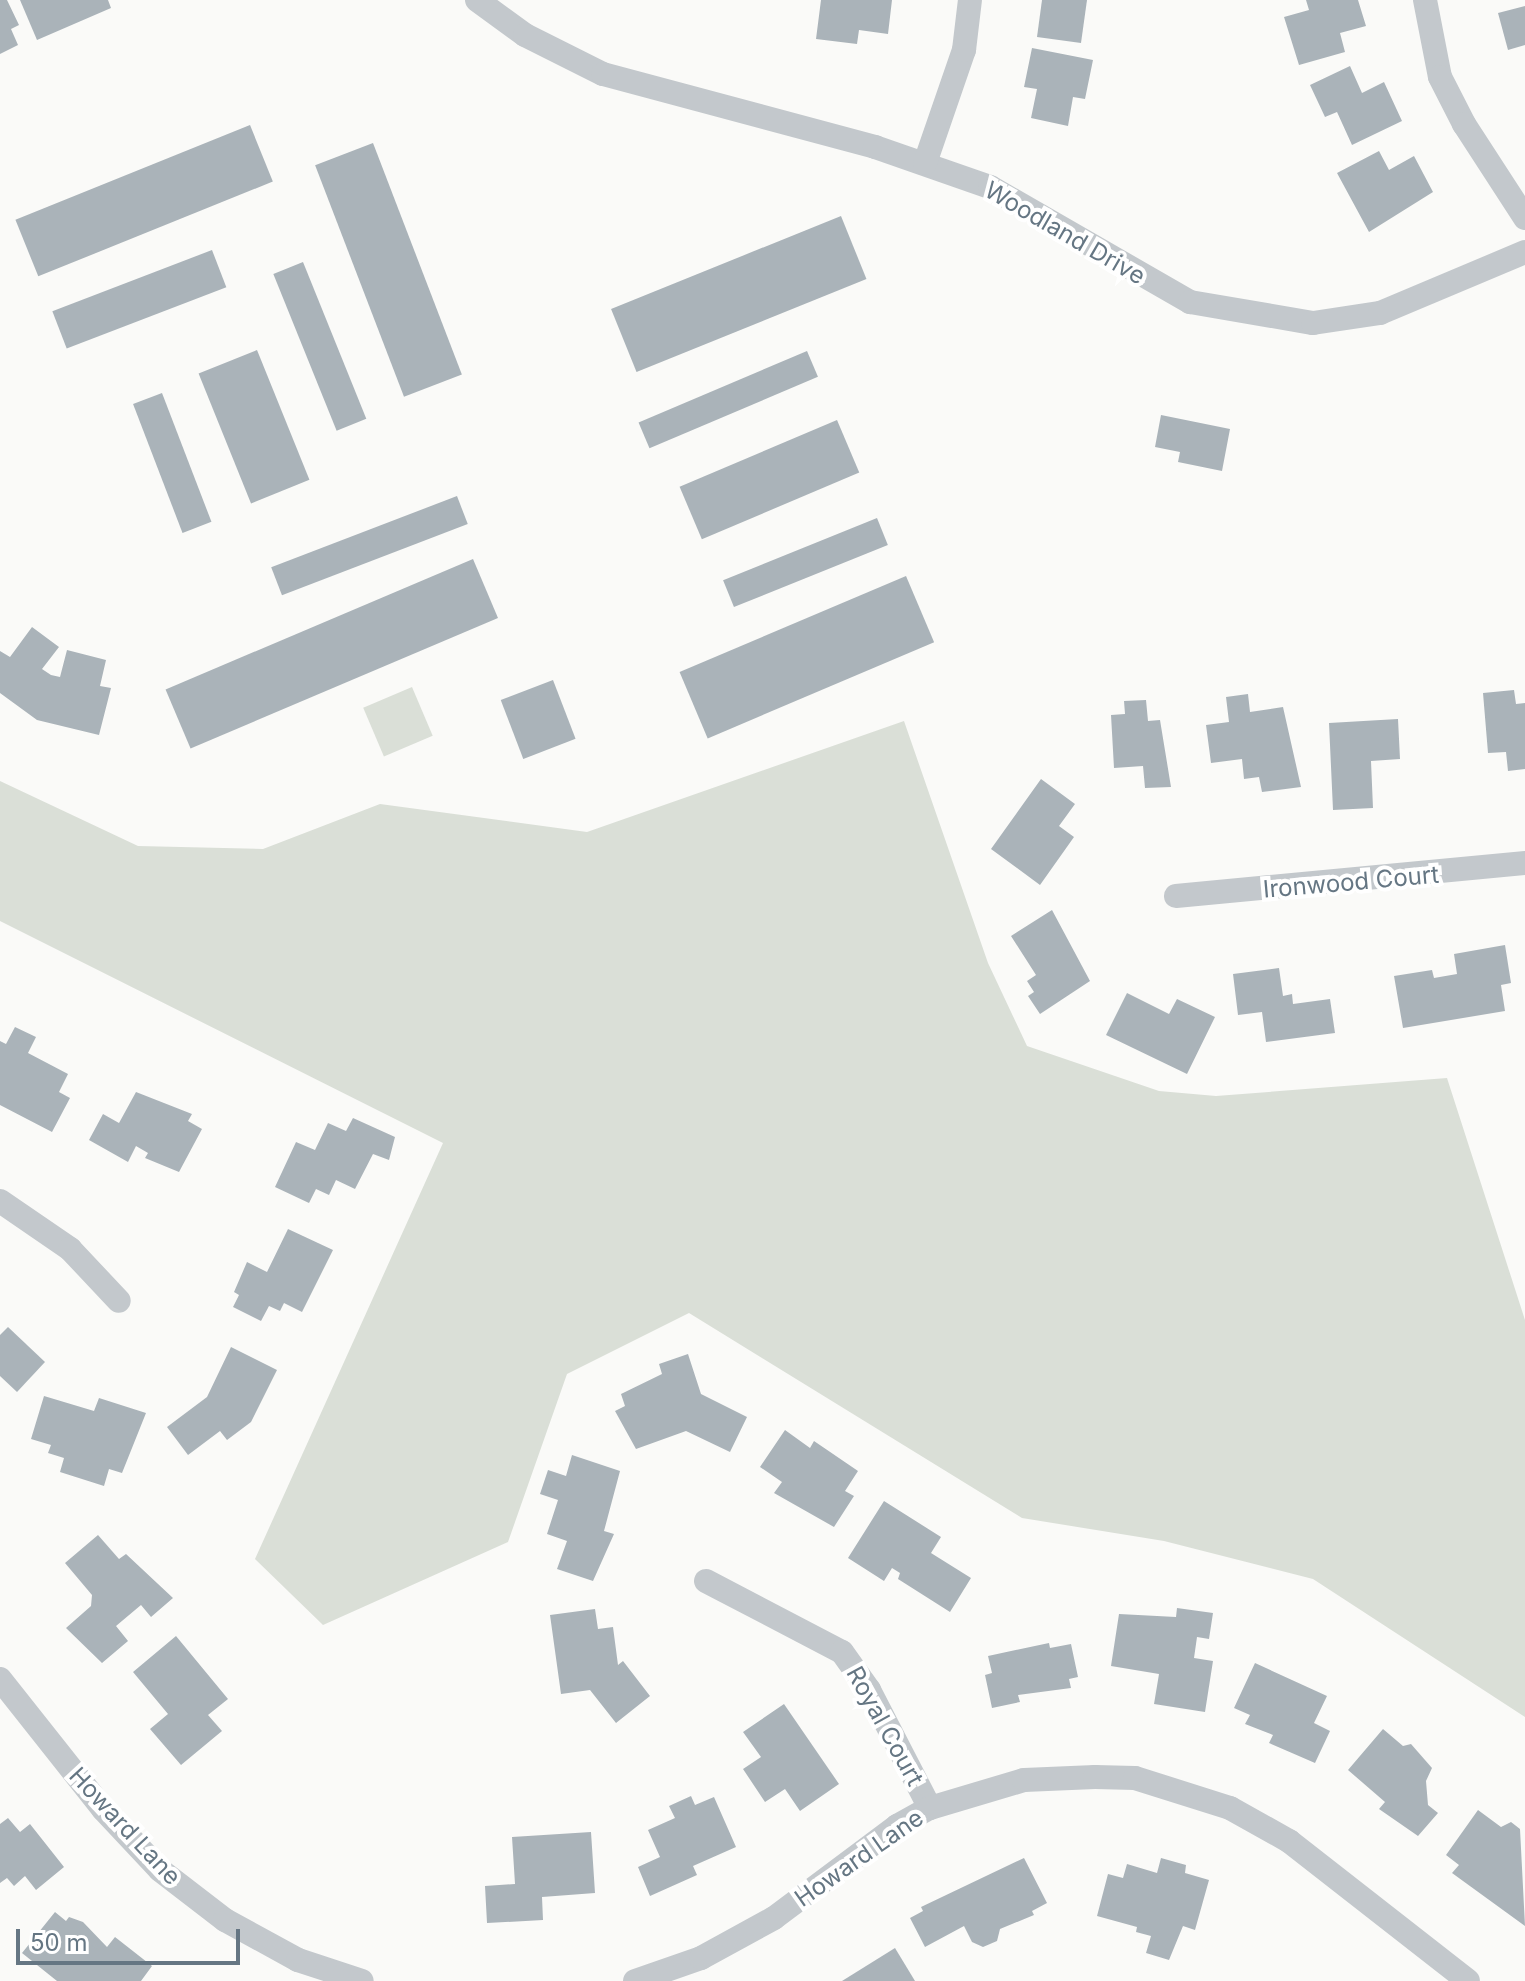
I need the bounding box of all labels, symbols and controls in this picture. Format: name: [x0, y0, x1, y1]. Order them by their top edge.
street label: Woodland Drive: [980, 175, 1150, 291]
street label: Ironwood Court: [1262, 860, 1440, 904]
street label: Royal Court: [840, 1661, 930, 1791]
street label: Howard Lane: [63, 1761, 187, 1891]
street label: Howard Lane: [789, 1803, 929, 1913]
scale bar: [20, 1913, 244, 1963]
text: 50 m: [30, 1928, 88, 1957]

